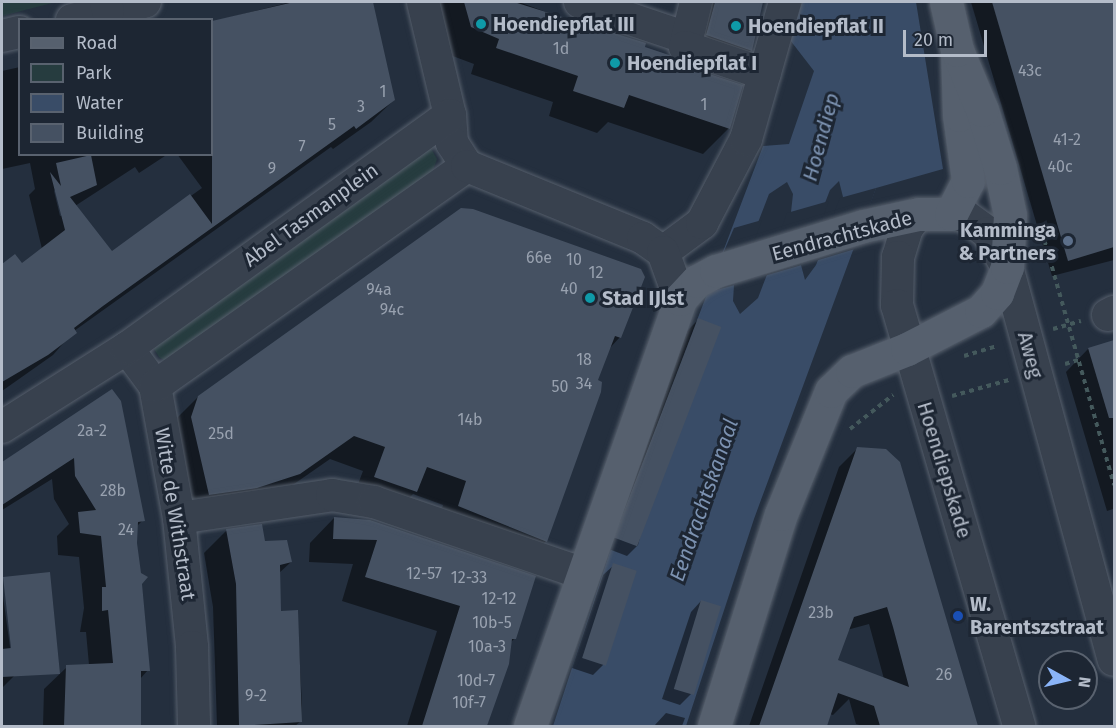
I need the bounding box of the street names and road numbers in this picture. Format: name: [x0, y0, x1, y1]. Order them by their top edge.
street label: Abel Tasmanplein: [239, 158, 383, 272]
street label: Eendrachtskade: [769, 206, 915, 266]
street label: Aweg: [1012, 329, 1048, 381]
street label: Hoendiepskade: [912, 399, 976, 541]
street label: Witte de Withstraat: [150, 426, 200, 602]

